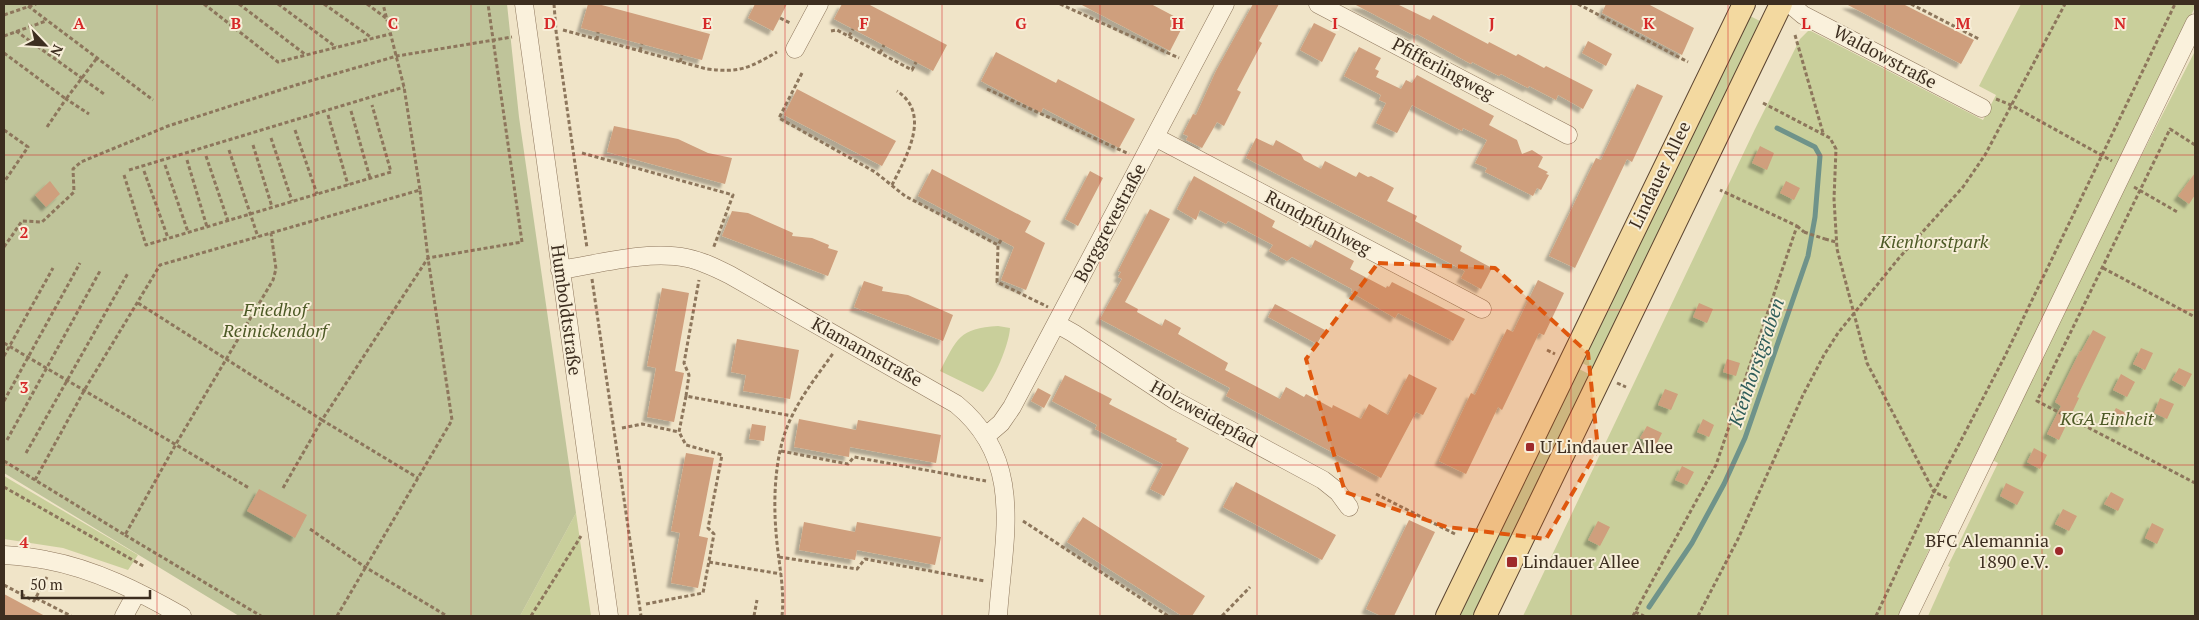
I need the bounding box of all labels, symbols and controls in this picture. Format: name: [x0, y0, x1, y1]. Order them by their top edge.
text: A: [73, 12, 85, 34]
text: B: [231, 12, 241, 34]
text: C: [388, 12, 398, 34]
text: D: [544, 12, 556, 34]
text: E: [702, 12, 712, 34]
text: F: [859, 12, 869, 34]
text: G: [1015, 12, 1027, 34]
text: H: [1172, 12, 1184, 34]
text: I: [1332, 12, 1338, 34]
text: J: [1489, 12, 1495, 34]
text: K: [1643, 12, 1655, 34]
text: L: [1801, 12, 1811, 34]
text: M: [1956, 12, 1971, 34]
text: N: [2114, 12, 2126, 34]
street label: Waldowstraße: [1830, 19, 1941, 93]
north arrow: [20, 20, 70, 70]
street label: Pfifferlingweg: [1388, 31, 1499, 105]
text: N: [46, 42, 68, 60]
street label: Lindauer Allee: [1623, 117, 1695, 232]
street label: Borggrevestraße: [1068, 159, 1151, 286]
street label: Rundpfuhlweg: [1261, 184, 1376, 260]
text: 2: [19, 221, 29, 243]
park label: Kienhorstpark: [1879, 229, 1989, 253]
street label: Humboldtstraße: [546, 243, 588, 377]
water label: Kienhorstgraben: [1722, 294, 1789, 430]
park label: Friedhof Reinickendorf: [222, 297, 331, 342]
street label: Klamannstraße: [808, 311, 927, 391]
street label: Holzweidepfad: [1147, 374, 1262, 452]
text: 3: [19, 376, 29, 398]
park label: KGA Einheit: [2059, 406, 2155, 430]
place label: U Lindauer Allee: [1540, 434, 1673, 458]
marker: U Lindauer Allee: [1524, 441, 1536, 453]
place label: BFC Alemannia 1890 e.V.: [1925, 528, 2049, 573]
text: 4: [19, 531, 29, 553]
marker: BFC Alemannia 1890 e.V.: [2053, 545, 2065, 557]
place label: Lindauer Allee: [1523, 549, 1640, 573]
marker: Lindauer Allee: [1505, 555, 1519, 569]
scale bar: [22, 568, 150, 600]
text: 50 m: [30, 574, 63, 594]

